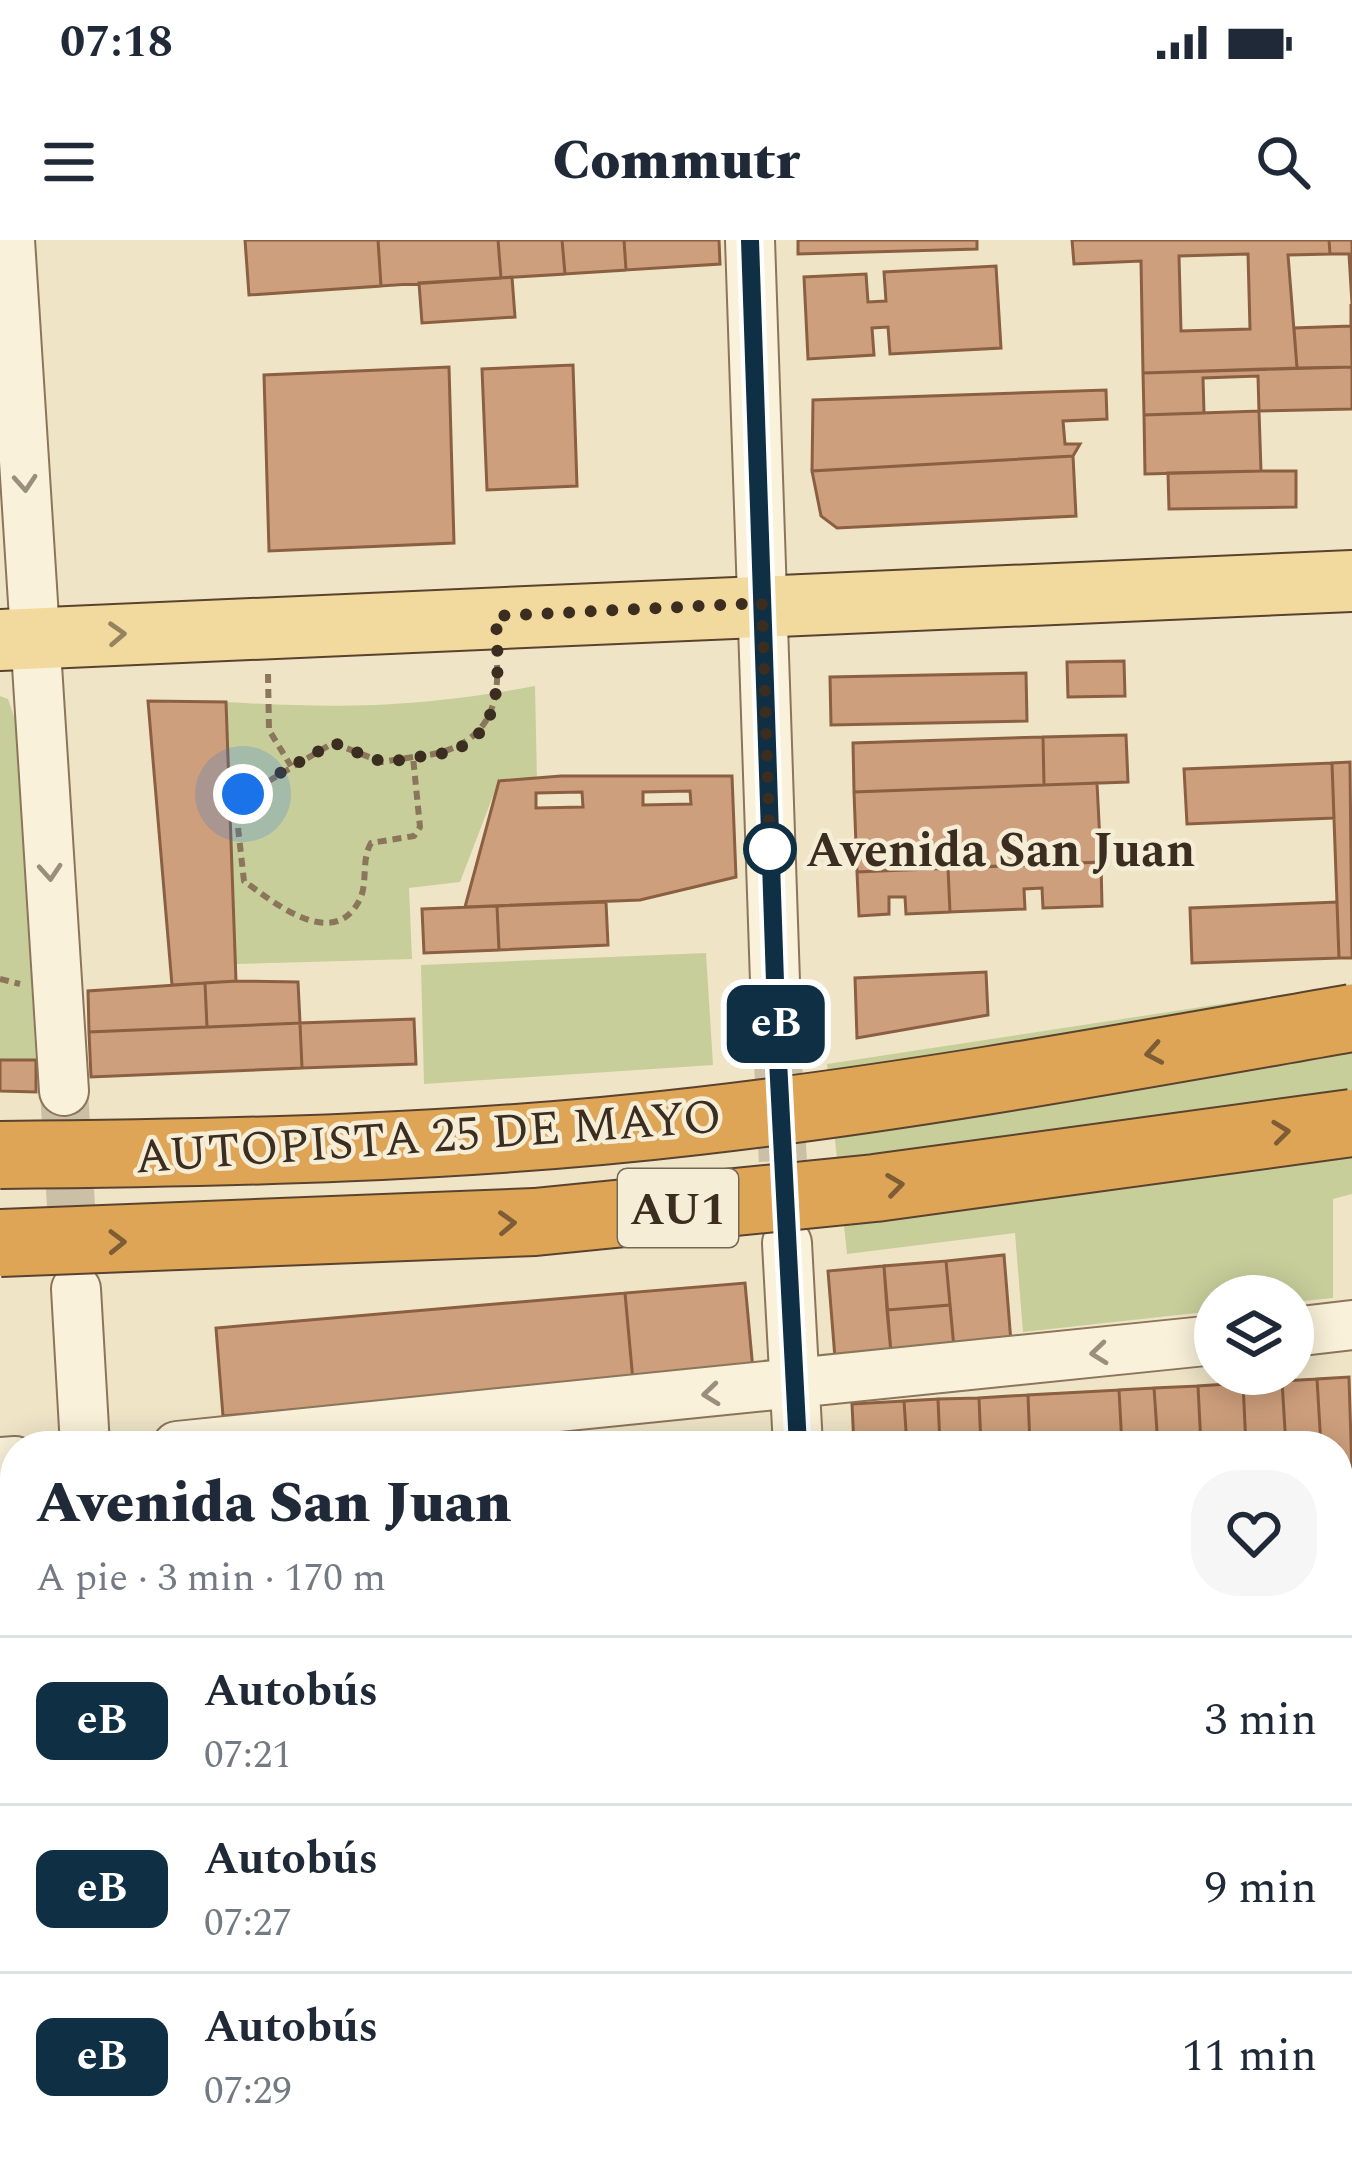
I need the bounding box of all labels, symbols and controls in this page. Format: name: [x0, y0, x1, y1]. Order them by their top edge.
text: 07:18: [60, 8, 173, 77]
text: Commutr: [553, 121, 799, 203]
icon: menu: [36, 129, 102, 195]
icon: search: [1250, 129, 1316, 195]
one-way arrow: [11, 474, 37, 493]
one-way arrow: [108, 621, 127, 647]
your location: [213, 764, 273, 824]
place label: Avenida San Juan: [806, 815, 1195, 888]
marker: Avenida San Juan: [745, 824, 795, 874]
one-way arrow: [36, 863, 62, 882]
line badge: eB: [722, 985, 830, 1063]
text: eB: [751, 992, 801, 1055]
one-way arrow: [1144, 1039, 1164, 1064]
street label: AUTOPISTA 25 DE MAYO: [132, 1081, 724, 1194]
one-way arrow: [1271, 1120, 1291, 1146]
road number: AU1: [618, 1169, 738, 1247]
one-way arrow: [885, 1173, 904, 1199]
one-way arrow: [497, 1211, 516, 1237]
one-way arrow: [108, 1230, 127, 1256]
map controls: [1194, 1275, 1314, 1395]
button: layers: [1194, 1275, 1314, 1395]
one-way arrow: [1089, 1339, 1109, 1365]
one-way arrow: [701, 1381, 720, 1406]
text: Avenida San Juan: [36, 1461, 512, 1547]
button: heart: [1191, 1470, 1317, 1596]
text: A pie · 3 min · 170 m: [36, 1549, 386, 1608]
text: Autobús: [204, 1657, 378, 1726]
text: 3 min: [1204, 1686, 1317, 1755]
text: eB: [77, 1689, 127, 1752]
text: 07:21: [204, 1726, 292, 1785]
text: Autobús: [204, 1825, 378, 1894]
text: 9 min: [1204, 1854, 1317, 1923]
text: eB: [77, 1857, 127, 1920]
text: 07:27: [204, 1894, 292, 1953]
text: Autobús: [204, 1993, 378, 2062]
text: 11 min: [1182, 2022, 1317, 2091]
text: eB: [77, 2025, 127, 2088]
text: 07:29: [204, 2062, 292, 2121]

